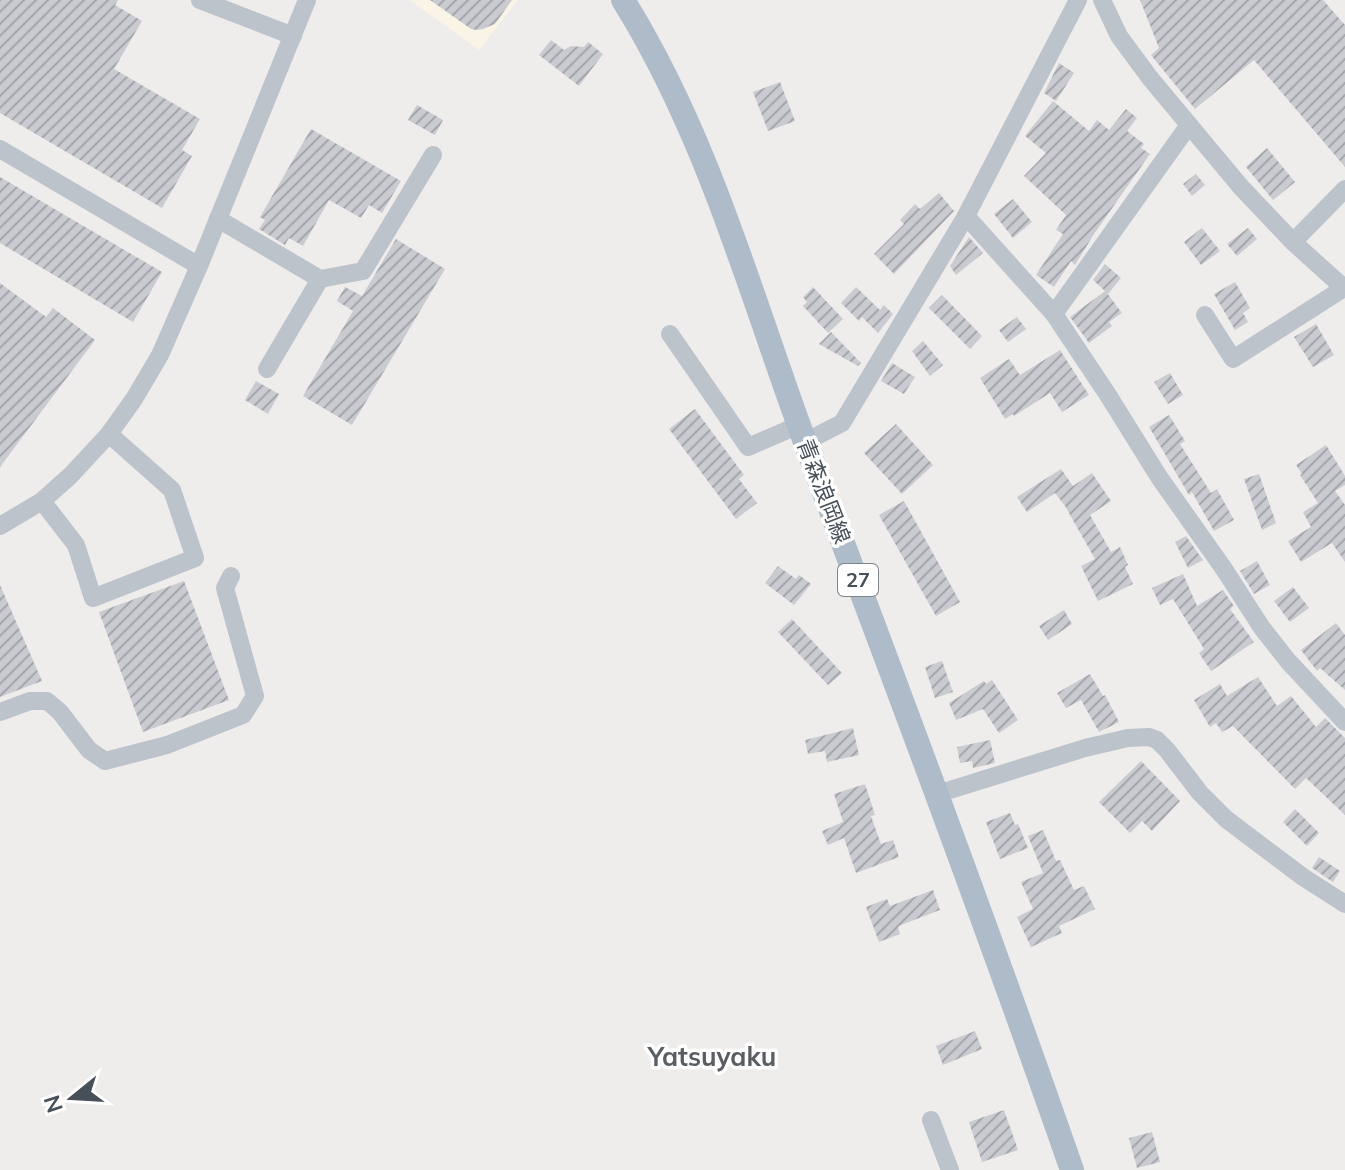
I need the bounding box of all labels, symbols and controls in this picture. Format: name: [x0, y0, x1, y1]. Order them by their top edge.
street label: 青森浪岡線: [791, 435, 857, 547]
road number: 27: [838, 564, 878, 596]
district label: Yatsuyaku: [647, 1040, 776, 1073]
north arrow: [32, 1058, 112, 1138]
text: N: [37, 1092, 69, 1116]

